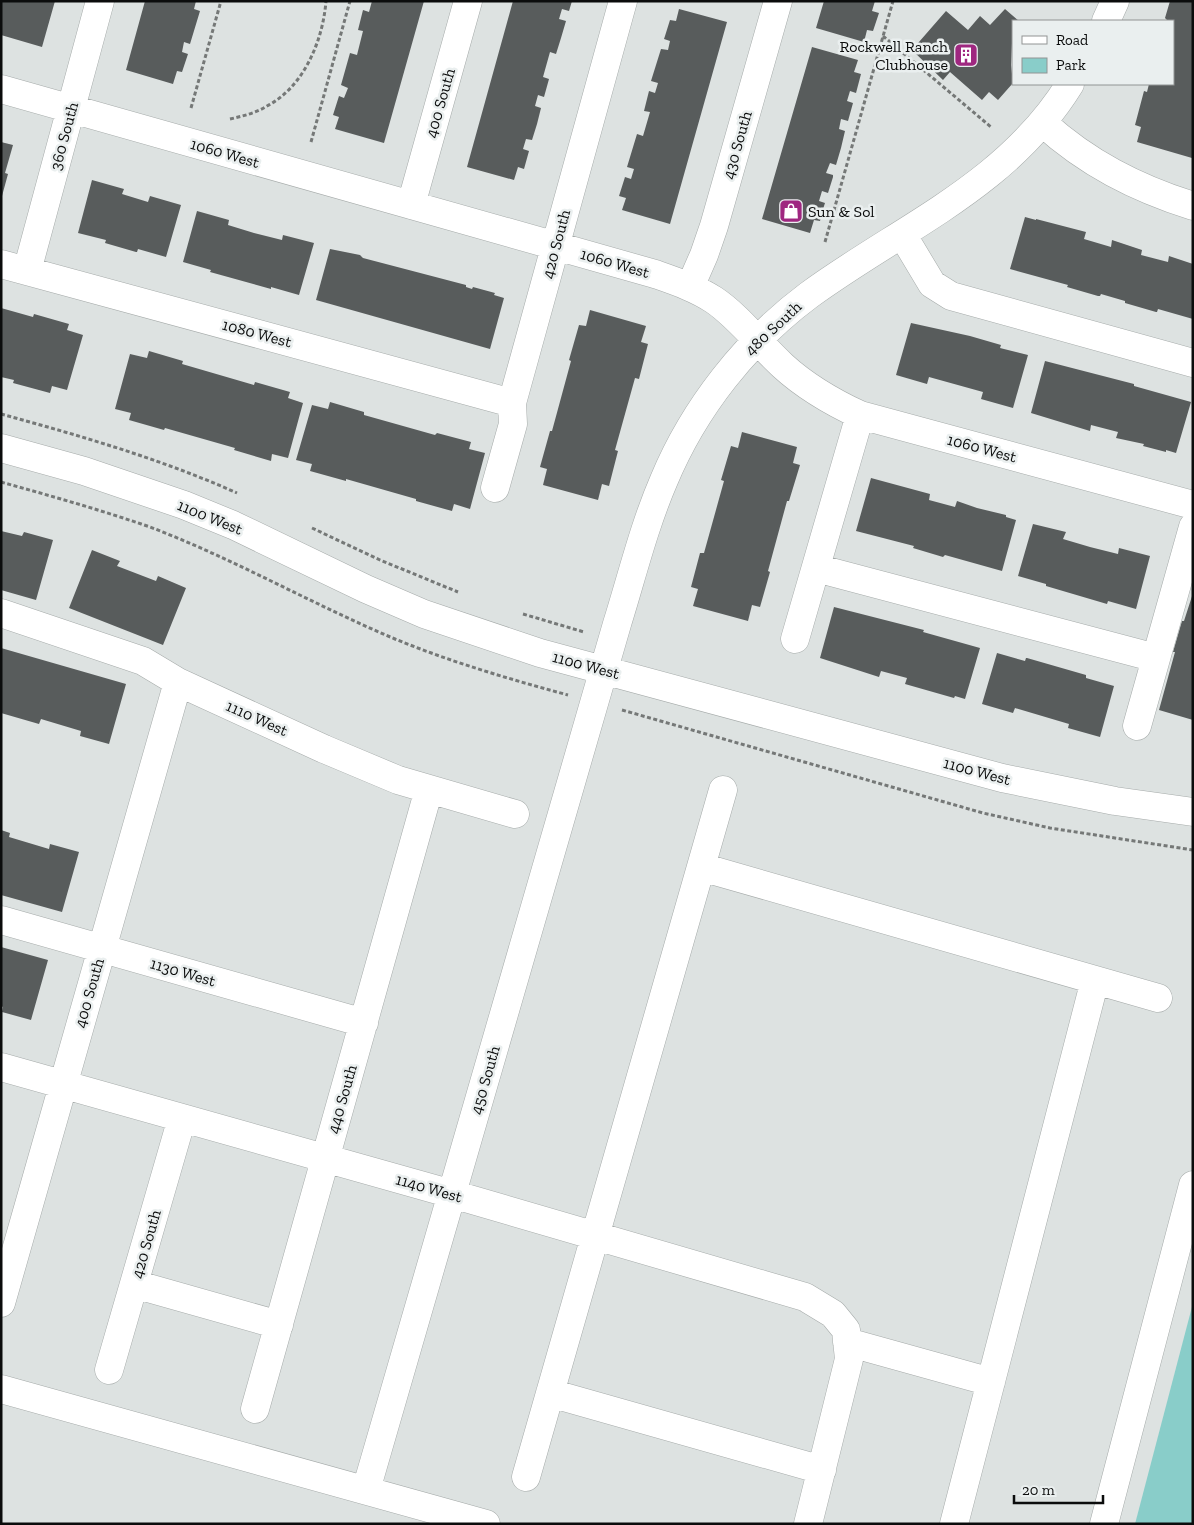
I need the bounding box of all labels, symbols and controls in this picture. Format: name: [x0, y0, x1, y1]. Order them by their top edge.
legend: [1012, 20, 1174, 85]
text: Road: [1056, 31, 1089, 49]
place label: Rockwell Ranch Clubhouse: [840, 37, 948, 74]
building icon: Rockwell Ranch Clubhouse: [953, 42, 979, 68]
text: Park: [1056, 56, 1086, 74]
street label: 400 South: [421, 66, 459, 140]
street label: 360 South: [46, 100, 82, 172]
street label: 430 South: [718, 109, 756, 181]
street label: 1060 West: [188, 134, 262, 172]
shop icon: Sun & Sol: [778, 198, 804, 224]
place label: Sun & Sol: [808, 202, 875, 221]
street label: 420 South: [538, 208, 574, 280]
street label: 1060 West: [578, 244, 652, 282]
street label: 480 South: [741, 297, 805, 359]
street label: 1080 West: [220, 315, 294, 351]
street label: 1060 West: [945, 430, 1019, 466]
street label: 1100 West: [175, 495, 245, 539]
street label: 1100 West: [550, 647, 622, 683]
street label: 1110 West: [223, 696, 291, 740]
street label: 1100 West: [941, 753, 1013, 789]
street label: 1130 West: [148, 954, 218, 990]
street label: 400 South: [70, 956, 108, 1030]
street label: 450 South: [466, 1044, 504, 1116]
street label: 440 South: [323, 1062, 361, 1136]
street label: 1140 West: [394, 1170, 464, 1207]
street label: 420 South: [127, 1208, 165, 1280]
scale bar: [1014, 1472, 1103, 1504]
text: 20 m: [1022, 1481, 1055, 1499]

